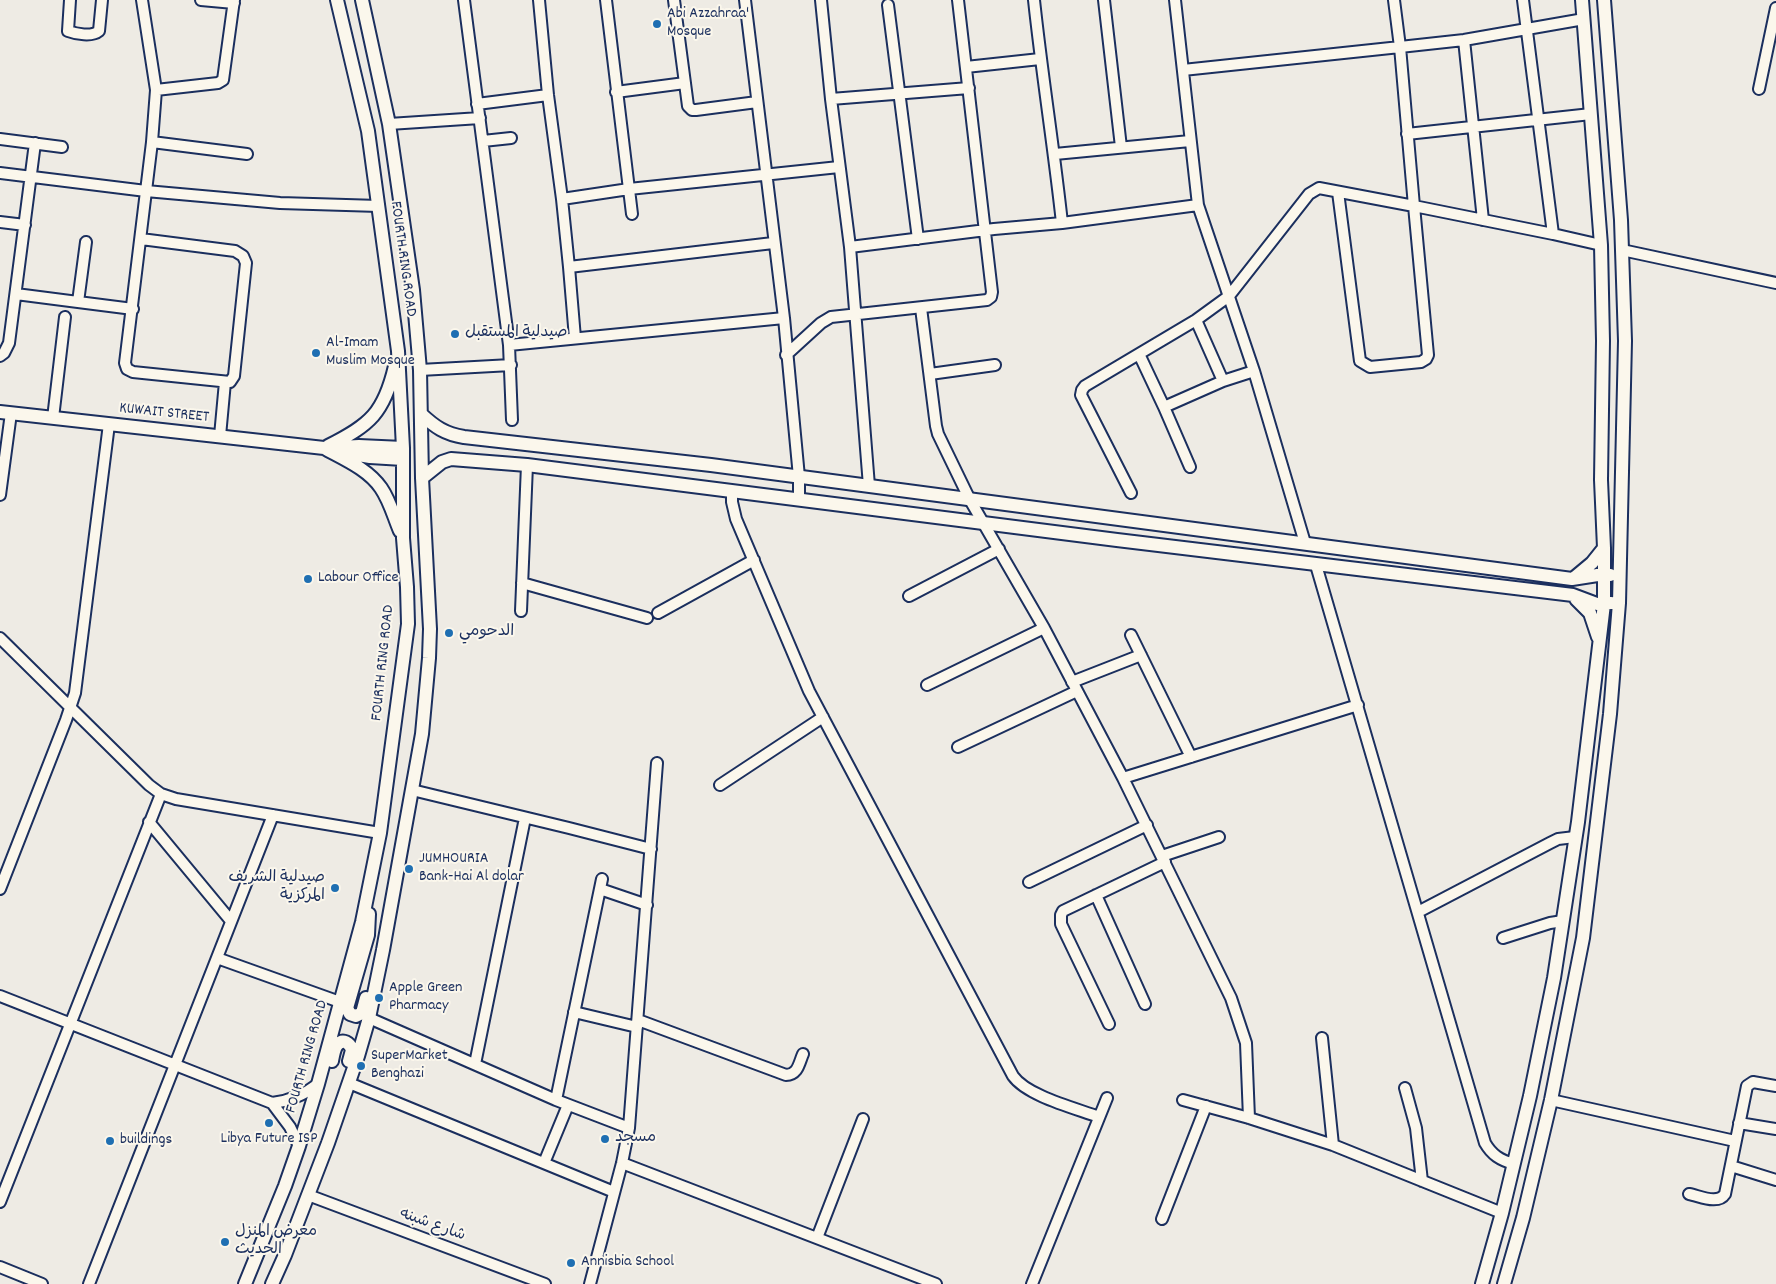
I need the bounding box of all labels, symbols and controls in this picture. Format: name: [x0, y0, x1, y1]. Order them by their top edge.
place label: Abi Azzahraa' Mosque: [667, 5, 749, 43]
marker: Abi Azzahraa' Mosque: [651, 18, 663, 30]
street label: FOURTH RING ROAD: [384, 200, 420, 318]
place label: صيدلية المستقبل: [465, 324, 567, 344]
marker: صيدلية المستقبل: [449, 328, 461, 340]
place label: Al-Imam Muslim Mosque: [326, 334, 415, 372]
marker: Al-Imam Muslim Mosque: [310, 347, 322, 359]
street label: KUWAIT STREET: [118, 400, 210, 428]
place label: Labour Office: [318, 569, 399, 589]
marker: Labour Office: [302, 573, 314, 585]
street label: FOURTH RING ROAD: [368, 604, 400, 722]
place label: الدحومي: [459, 623, 514, 643]
marker: الدحومي: [443, 627, 455, 639]
place label: JUMHOURIA Bank-Hai Al dolar: [419, 850, 524, 888]
marker: JUMHOURIA Bank-Hai Al dolar: [403, 863, 415, 875]
place label: صيدلية الشريف المركزية: [229, 869, 325, 907]
marker: صيدلية الشريف المركزية: [329, 882, 341, 894]
place label: Apple Green Pharmacy: [389, 979, 462, 1017]
marker: Apple Green Pharmacy: [373, 992, 385, 1004]
street label: FOURTH RING ROAD: [283, 998, 333, 1116]
place label: SuperMarket Benghazi: [371, 1047, 448, 1085]
marker: SuperMarket Benghazi: [355, 1060, 367, 1072]
marker: Libya Future ISP: [263, 1117, 275, 1129]
place label: مسجد: [615, 1129, 656, 1149]
place label: Libya Future ISP: [221, 1130, 317, 1150]
place label: buildings: [120, 1131, 172, 1151]
marker: مسجد: [599, 1133, 611, 1145]
marker: buildings: [104, 1135, 116, 1147]
street label: شارع شبنه: [396, 1205, 468, 1247]
place label: معرض المنزل الحديث: [235, 1223, 317, 1261]
marker: معرض المنزل الحديث: [219, 1236, 231, 1248]
place label: Annisbia School: [581, 1253, 674, 1273]
marker: Annisbia School: [565, 1257, 577, 1269]

